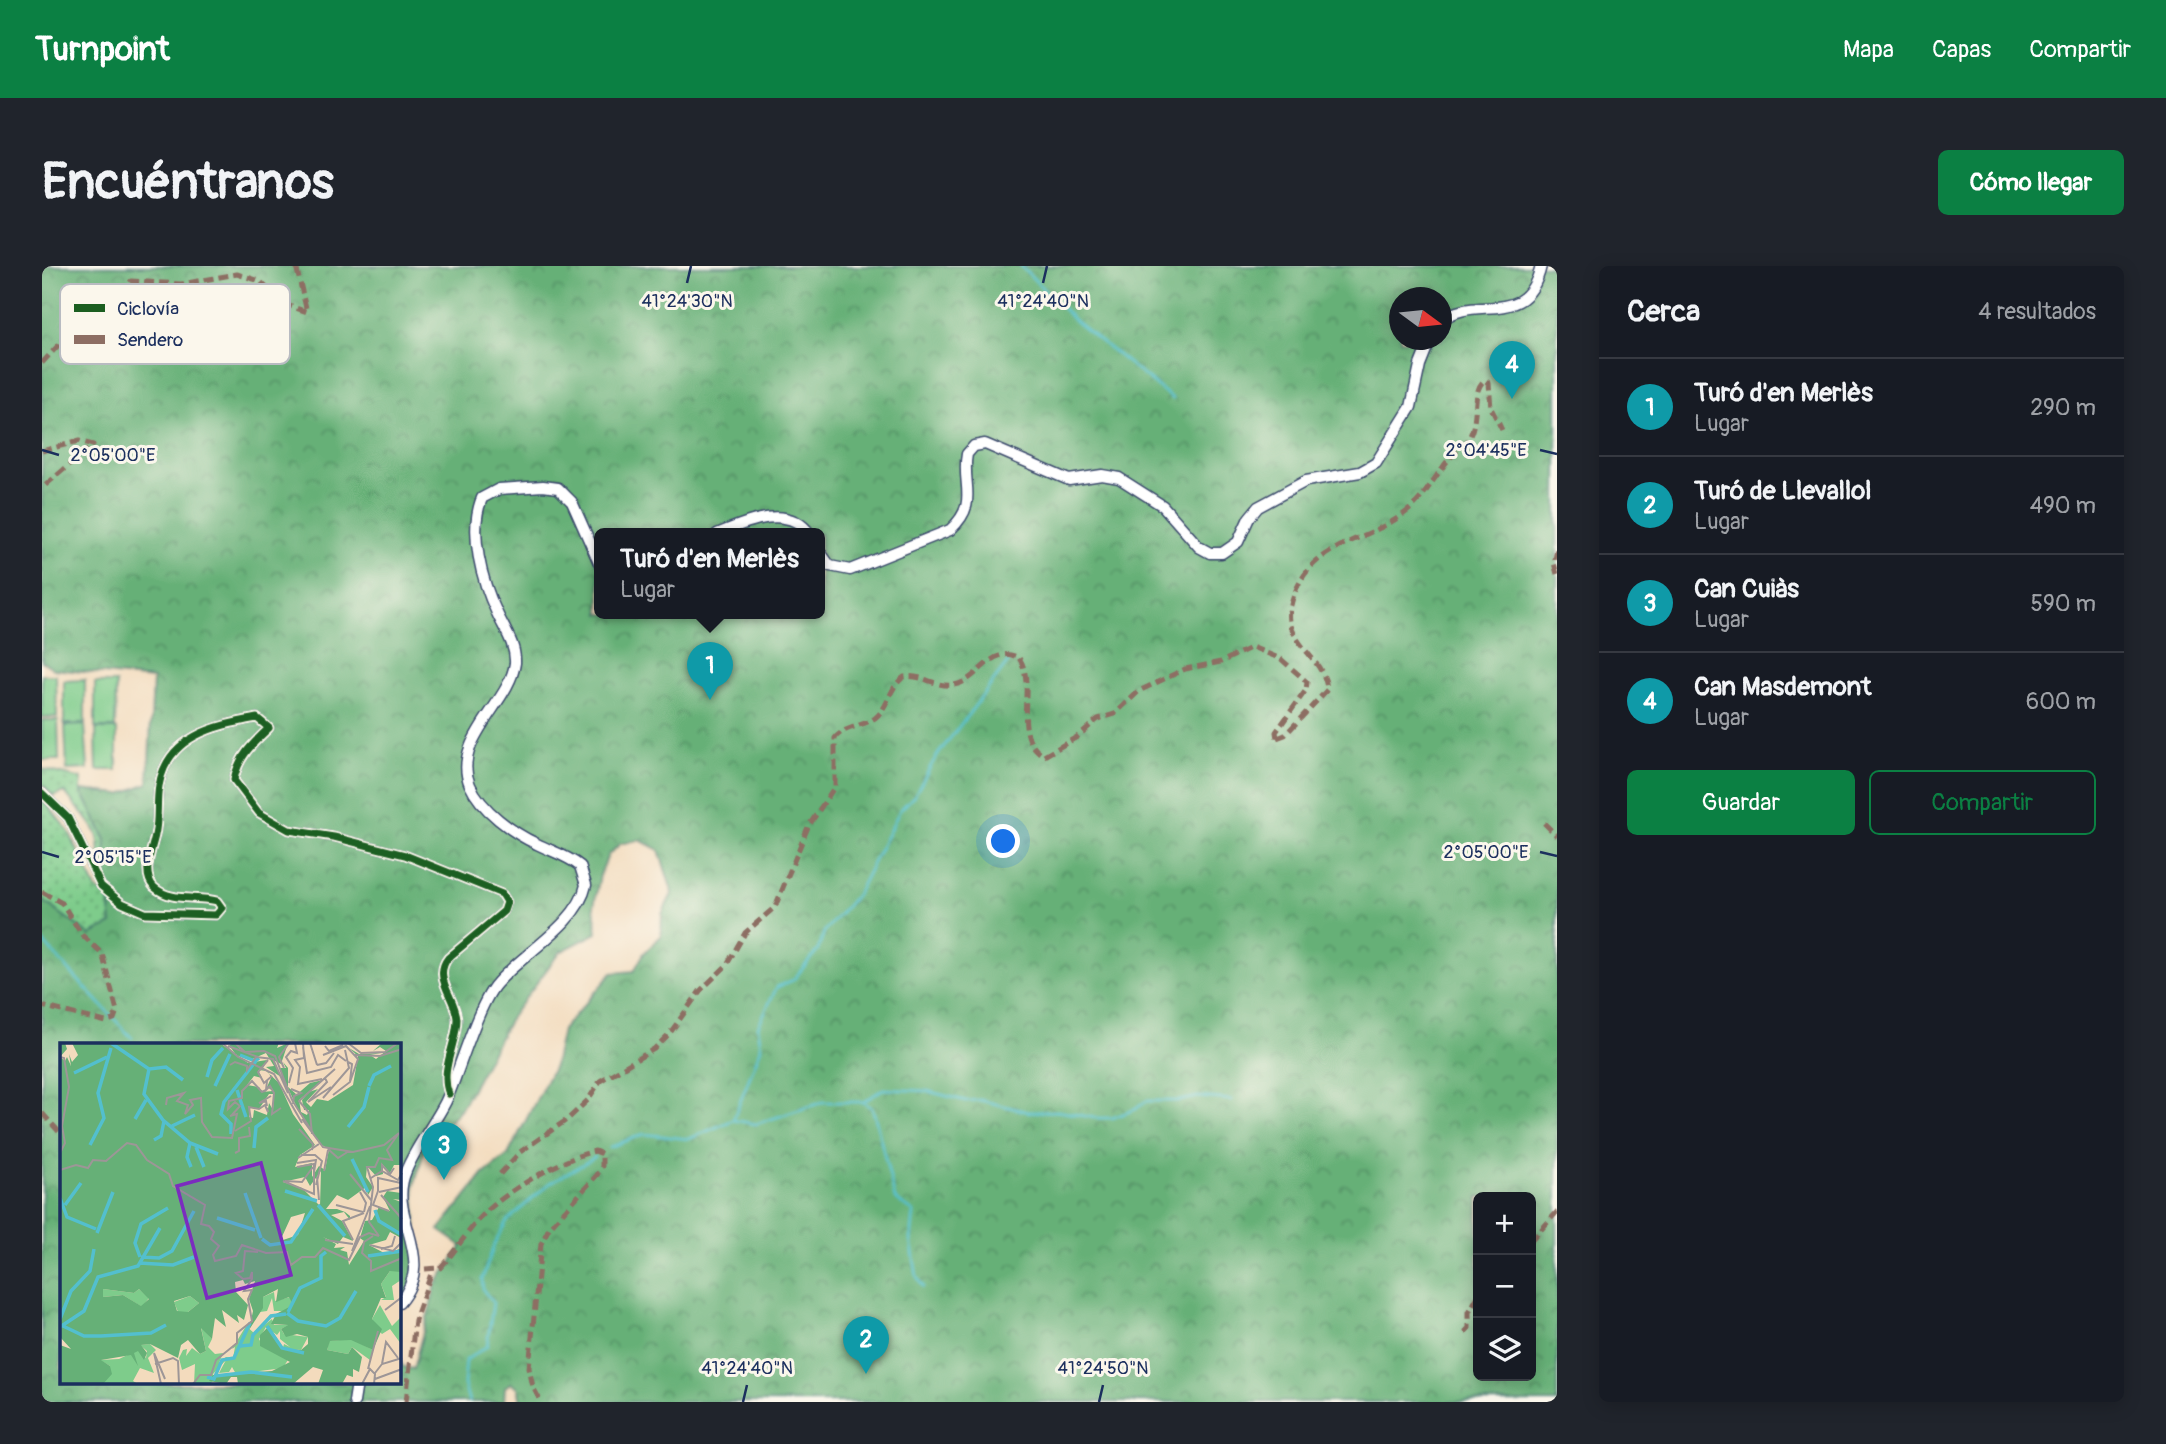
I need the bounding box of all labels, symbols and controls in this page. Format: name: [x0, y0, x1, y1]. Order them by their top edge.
text: Turnpoint: [35, 29, 170, 70]
text: Mapa: [1843, 35, 1894, 64]
text: Capas: [1932, 35, 1991, 64]
text: Compartir: [2029, 35, 2131, 64]
button: Cómo llegar: [1938, 150, 2124, 215]
text: Encuéntranos: [42, 152, 334, 213]
legend: [60, 284, 290, 364]
north arrow: [1389, 287, 1452, 350]
text: 41°24'30"N: [641, 290, 733, 313]
text: 41°24'40"N: [997, 290, 1089, 313]
text: Cerca: [1627, 293, 1700, 330]
text: Ciclovía: [117, 297, 179, 321]
text: 4 resultados: [1978, 297, 2096, 326]
text: Sendero: [117, 328, 183, 352]
pin: 4: [1489, 341, 1535, 399]
text: Turó d'en Merlès: [1694, 377, 1873, 409]
text: 1: [1646, 393, 1655, 422]
text: 290 m: [2030, 393, 2096, 422]
text: Lugar: [1694, 409, 1749, 438]
text: 2°04'45"E: [1445, 439, 1527, 462]
text: 2°05'00"E: [71, 444, 155, 467]
text: Turó de Llevallol: [1694, 475, 1871, 507]
text: 2: [1644, 491, 1656, 520]
text: 490 m: [2030, 491, 2096, 520]
text: Lugar: [1694, 507, 1749, 536]
popup: [594, 528, 825, 619]
text: Turó d'en Merlès: [620, 543, 799, 575]
text: Can Cuiàs: [1694, 573, 1799, 605]
text: Lugar: [620, 575, 675, 604]
text: 3: [1644, 589, 1656, 618]
text: 590 m: [2031, 589, 2096, 618]
text: Lugar: [1694, 605, 1749, 634]
pin: 1: [687, 642, 733, 700]
text: Can Masdemont: [1694, 671, 1871, 703]
text: 4: [1643, 687, 1657, 716]
text: 600 m: [2026, 687, 2096, 716]
text: Lugar: [1694, 703, 1749, 732]
button: Guardar: [1627, 770, 1855, 835]
button: Compartir: [1869, 770, 2096, 835]
your location: [986, 824, 1020, 858]
text: 2°05'00"E: [1444, 841, 1528, 864]
text: 2°05'15"E: [74, 846, 152, 869]
inset map: [60, 1043, 401, 1384]
pin: 3: [421, 1122, 467, 1180]
map controls: [1473, 1192, 1536, 1381]
button: +: [1473, 1192, 1536, 1255]
button: −: [1473, 1255, 1536, 1318]
pin: 2: [843, 1316, 889, 1374]
button: layers: [1473, 1318, 1536, 1381]
text: 41°24'40"N: [701, 1357, 793, 1380]
text: 41°24'50"N: [1058, 1357, 1148, 1380]

